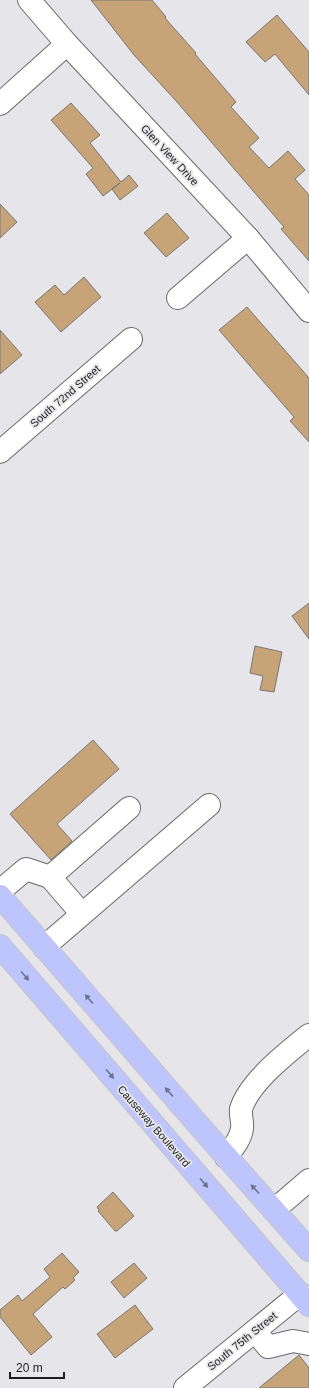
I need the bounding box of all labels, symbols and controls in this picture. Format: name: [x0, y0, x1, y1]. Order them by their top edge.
street label: Glen View Drive: [139, 122, 201, 188]
street label: South 72nd Street: [28, 362, 102, 430]
one-way arrow: [21, 970, 30, 981]
one-way arrow: [85, 994, 94, 1005]
one-way arrow: [106, 1069, 115, 1079]
street label: Causeway Boulevard: [115, 1083, 193, 1169]
one-way arrow: [165, 1086, 174, 1097]
one-way arrow: [200, 1178, 209, 1189]
one-way arrow: [251, 1185, 260, 1194]
street label: South 75th Street: [205, 1309, 279, 1373]
scale bar: [10, 1354, 64, 1380]
text: 20 m: [16, 1361, 43, 1375]

